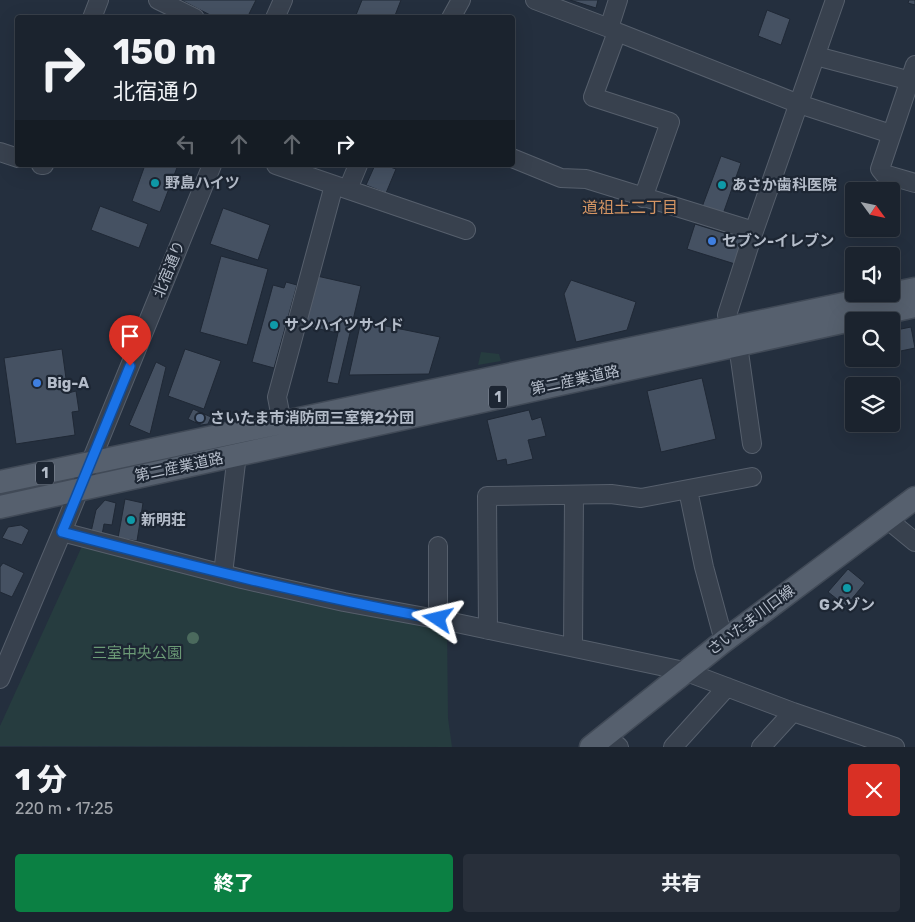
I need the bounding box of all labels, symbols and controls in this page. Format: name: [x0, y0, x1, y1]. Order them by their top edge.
text: 150 m: [113, 31, 216, 73]
icon: right: [30, 35, 95, 100]
text: 北宿通り: [113, 78, 201, 105]
icon: left: [172, 130, 200, 158]
icon: ahead: [225, 130, 253, 158]
icon: ahead: [278, 130, 306, 158]
icon: right: [331, 130, 359, 158]
place label: 野島ハイツ: [165, 174, 240, 192]
place label: あさか歯科医院: [732, 176, 837, 194]
marker: 野島ハイツ: [149, 177, 161, 189]
marker: あさか歯科医院: [716, 179, 728, 191]
north arrow: [845, 182, 900, 238]
map controls: [845, 182, 900, 432]
district label: 道祖土二丁目: [582, 198, 678, 217]
place label: セブン-イレブン: [722, 232, 834, 250]
marker: セブン-イレブン: [706, 235, 718, 247]
street label: 北宿通り: [149, 238, 189, 300]
button: sound: [845, 247, 900, 302]
button: search: [845, 312, 900, 367]
pin: [109, 315, 151, 366]
place label: サンハイツサイド: [284, 316, 404, 334]
marker: サンハイツサイド: [268, 319, 280, 331]
icon: arrive: [116, 322, 144, 350]
street label: 第二産業道路: [529, 362, 621, 398]
place label: Big-A: [47, 374, 89, 392]
marker: Big-A: [31, 377, 43, 389]
button: layers: [845, 377, 900, 432]
road number: 1: [489, 386, 507, 408]
place label: さいたま市消防団三室第2分団: [210, 409, 414, 427]
marker: さいたま市消防団三室第2分団: [194, 412, 206, 424]
street label: 第二産業道路: [133, 449, 225, 485]
road number: 1: [36, 462, 54, 484]
place label: 新明荘: [141, 511, 186, 529]
marker: 新明荘: [125, 514, 137, 526]
street label: さいたま川口線: [704, 581, 798, 659]
marker: Gメゾン: [841, 582, 853, 594]
position arrow: [411, 592, 463, 644]
place label: Gメゾン: [819, 596, 875, 614]
park label: 三室中央公園: [92, 644, 182, 662]
text: 1 分: [15, 762, 67, 798]
button: close: [848, 764, 900, 816]
text: 220 m · 17:25: [15, 799, 113, 818]
button: 終了: [15, 854, 453, 912]
button: 共有: [463, 854, 900, 912]

